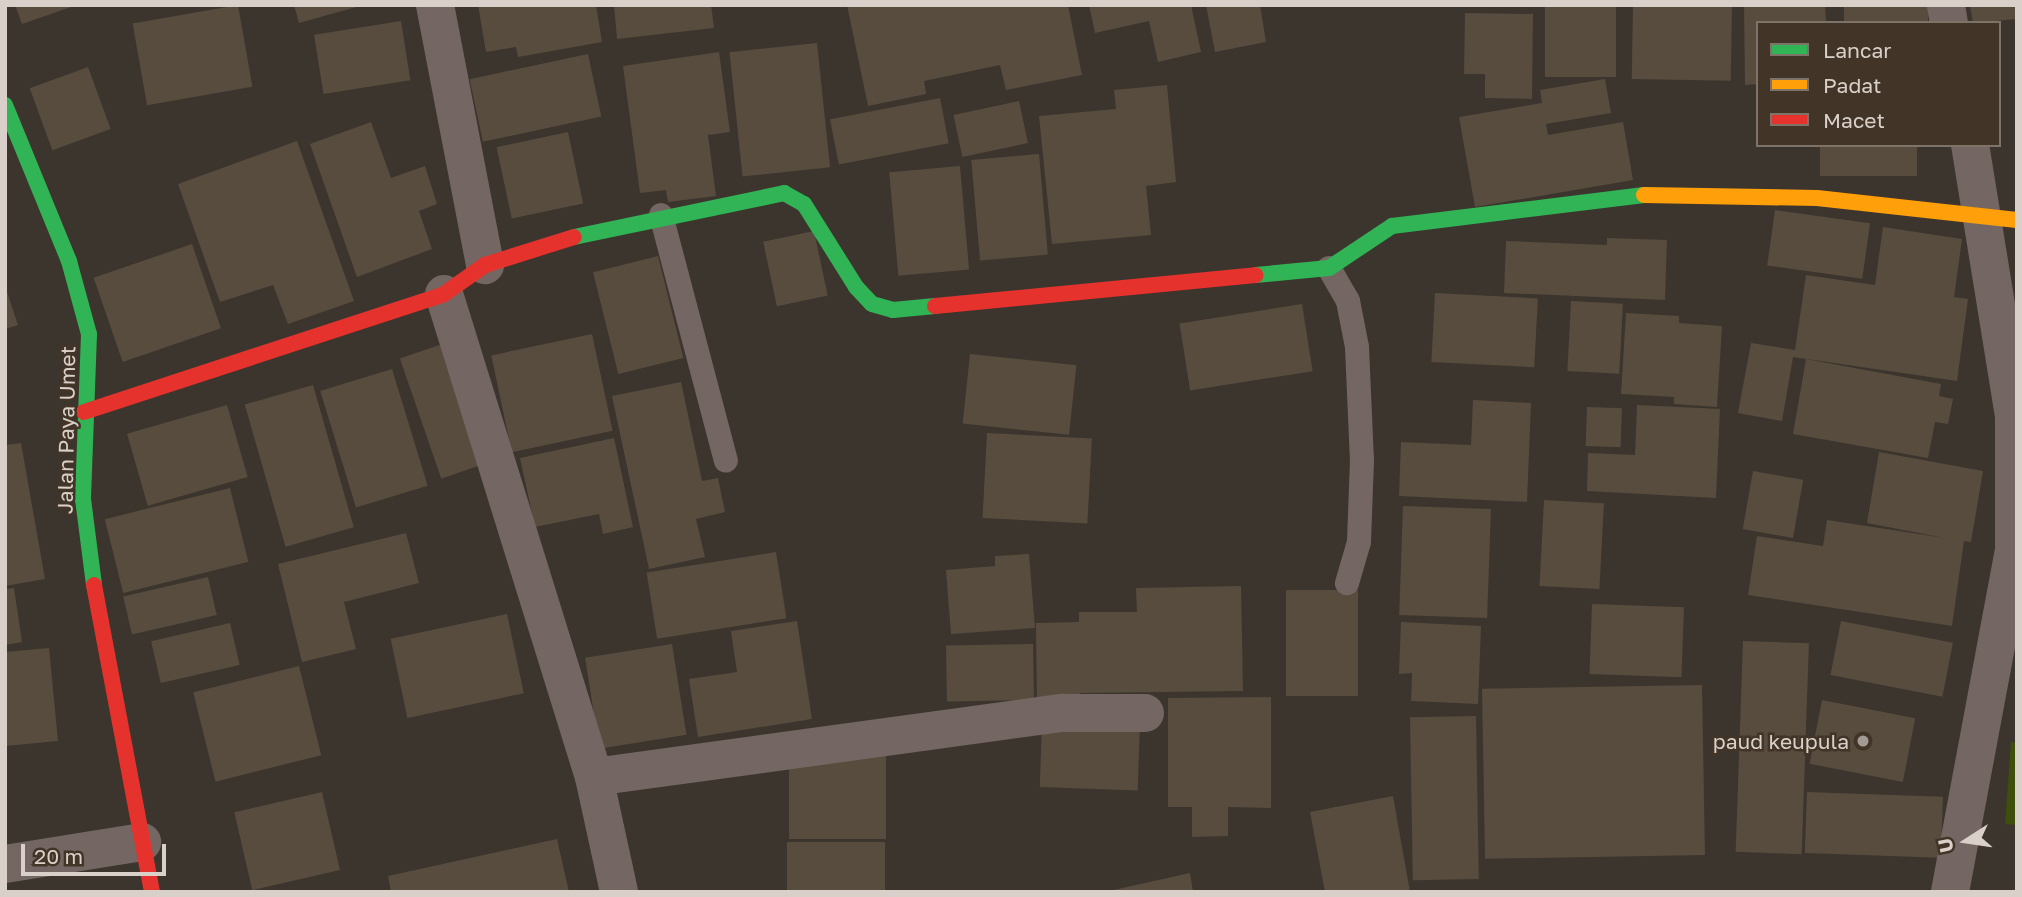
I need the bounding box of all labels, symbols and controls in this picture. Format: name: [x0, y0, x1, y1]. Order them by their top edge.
legend: [1756, 21, 2001, 147]
text: Lancar: [1823, 37, 1891, 63]
text: Padat: [1823, 72, 1881, 98]
text: Macet: [1823, 107, 1885, 133]
street label: Jalan Paya Umet: [52, 346, 80, 514]
place label: paud keupula: [1713, 728, 1849, 754]
marker: paud keupula: [1855, 733, 1871, 749]
north arrow: [1931, 806, 2001, 876]
scale bar: [24, 830, 170, 874]
text: U: [1932, 836, 1958, 855]
text: 20 m: [34, 843, 83, 869]

